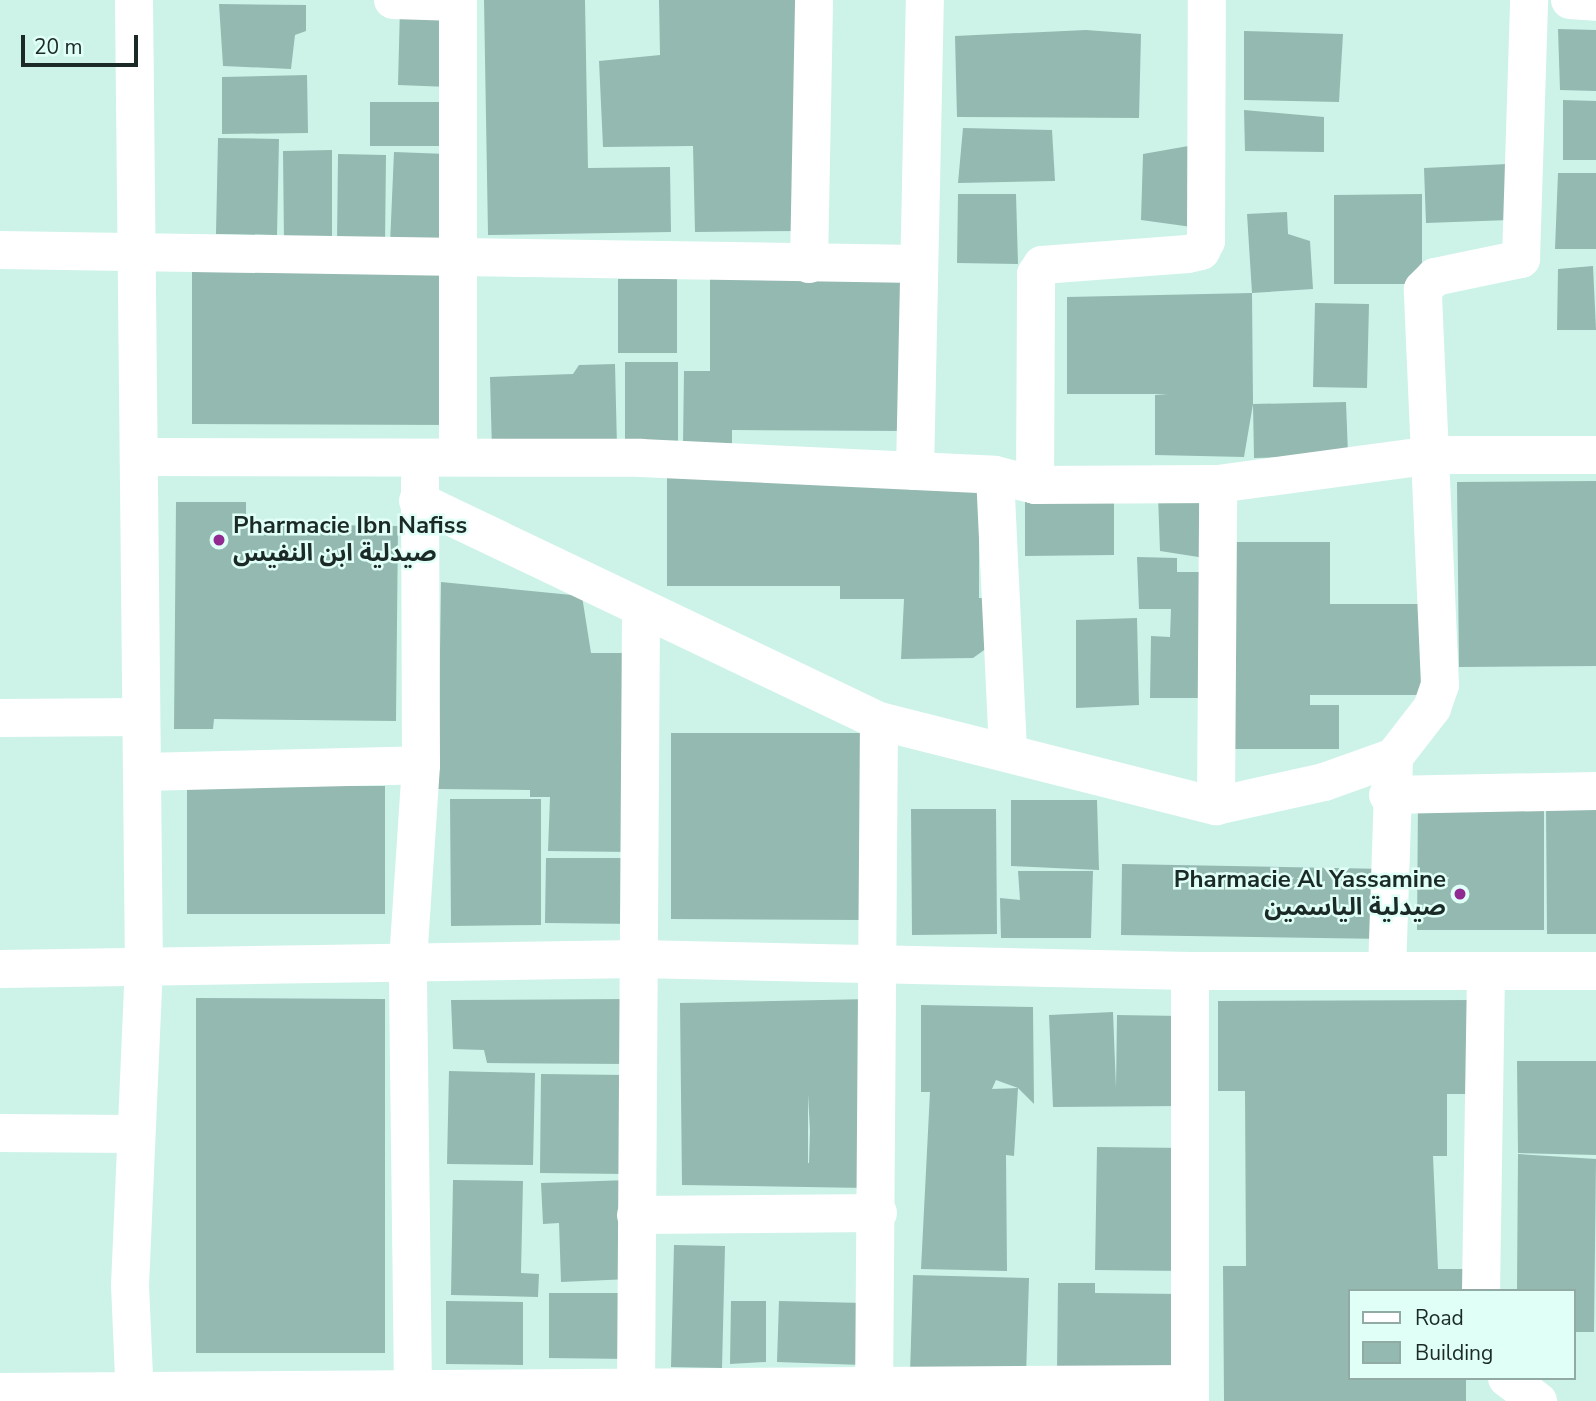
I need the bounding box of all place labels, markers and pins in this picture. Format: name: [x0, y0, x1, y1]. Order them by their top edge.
place label: Pharmacie Ibn Nafiss صيدلية ابن النفيس: [233, 512, 467, 568]
marker: Pharmacie Ibn Nafiss صيدلية ابن النفيس: [211, 532, 227, 548]
place label: Pharmacie Al Yassamine صيدلية الياسمين: [1174, 866, 1446, 922]
marker: Pharmacie Al Yassamine صيدلية الياسمين: [1452, 886, 1468, 902]

